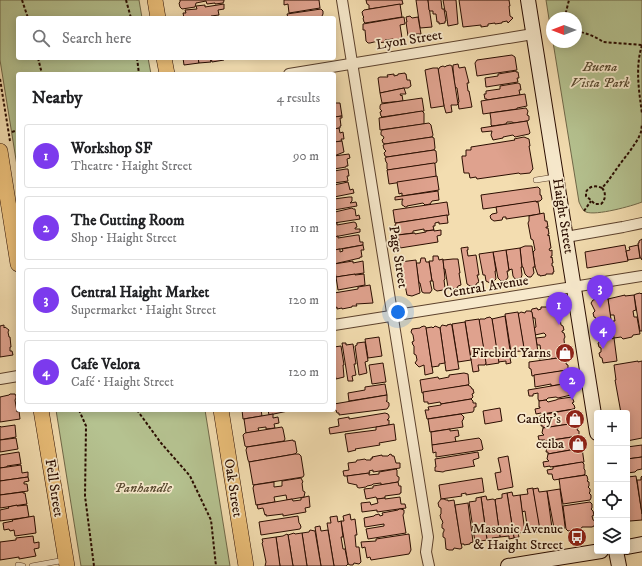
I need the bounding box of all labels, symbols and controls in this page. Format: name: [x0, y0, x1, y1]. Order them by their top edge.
north arrow: [546, 12, 582, 48]
search box: [16, 16, 336, 60]
street label: Lyon Street: [375, 26, 444, 54]
icon: search: [30, 27, 52, 49]
text: Search here: [62, 29, 131, 48]
park label: Buena Vista Park: [570, 58, 630, 92]
text: Nearby: [32, 87, 82, 109]
text: 4 results: [277, 90, 320, 106]
text: Workshop SF: [71, 139, 152, 158]
text: 1: [44, 148, 48, 164]
text: 90 m: [293, 148, 319, 164]
text: Theatre · Haight Street: [71, 158, 192, 174]
street label: Haight Street: [548, 177, 578, 255]
text: The Cutting Room: [71, 211, 184, 230]
text: 2: [43, 220, 49, 236]
text: 110 m: [290, 220, 319, 236]
street label: Page Street: [384, 225, 412, 290]
text: Shop · Haight Street: [71, 230, 177, 246]
street label: Central Avenue: [442, 271, 530, 303]
pin: 3: [587, 275, 613, 308]
text: Central Haight Market: [71, 283, 209, 302]
text: 3: [44, 292, 48, 308]
text: 120 m: [288, 292, 319, 308]
pin: 1: [546, 292, 572, 325]
text: Supermarket · Haight Street: [71, 302, 216, 318]
your location: [388, 302, 408, 322]
pin: 4: [590, 316, 616, 349]
shop icon: Firebird Yarns: [554, 342, 576, 364]
place label: Firebird Yarns: [471, 344, 551, 362]
text: Cafe Velora: [71, 355, 140, 374]
text: 4: [42, 364, 50, 380]
text: 120 m: [288, 364, 319, 380]
pin: 2: [559, 367, 585, 400]
text: Café · Haight Street: [71, 374, 174, 390]
shop icon: Candy's: [564, 408, 586, 430]
place label: Candy's: [517, 410, 561, 428]
map controls: [594, 410, 630, 554]
button: +: [594, 410, 630, 446]
shop icon: ceiba: [567, 433, 589, 455]
place label: ceiba: [536, 435, 564, 453]
button: −: [594, 446, 630, 482]
street label: Oak Street: [220, 457, 247, 519]
street label: Fell Street: [41, 458, 68, 519]
park label: Panhandle: [114, 479, 173, 497]
button: locate: [594, 482, 630, 518]
button: layers: [594, 518, 630, 554]
place label: Masonic Avenue & Haight Street: [472, 520, 564, 554]
bus stop icon: Masonic Avenue & Haight Street: [566, 526, 588, 548]

